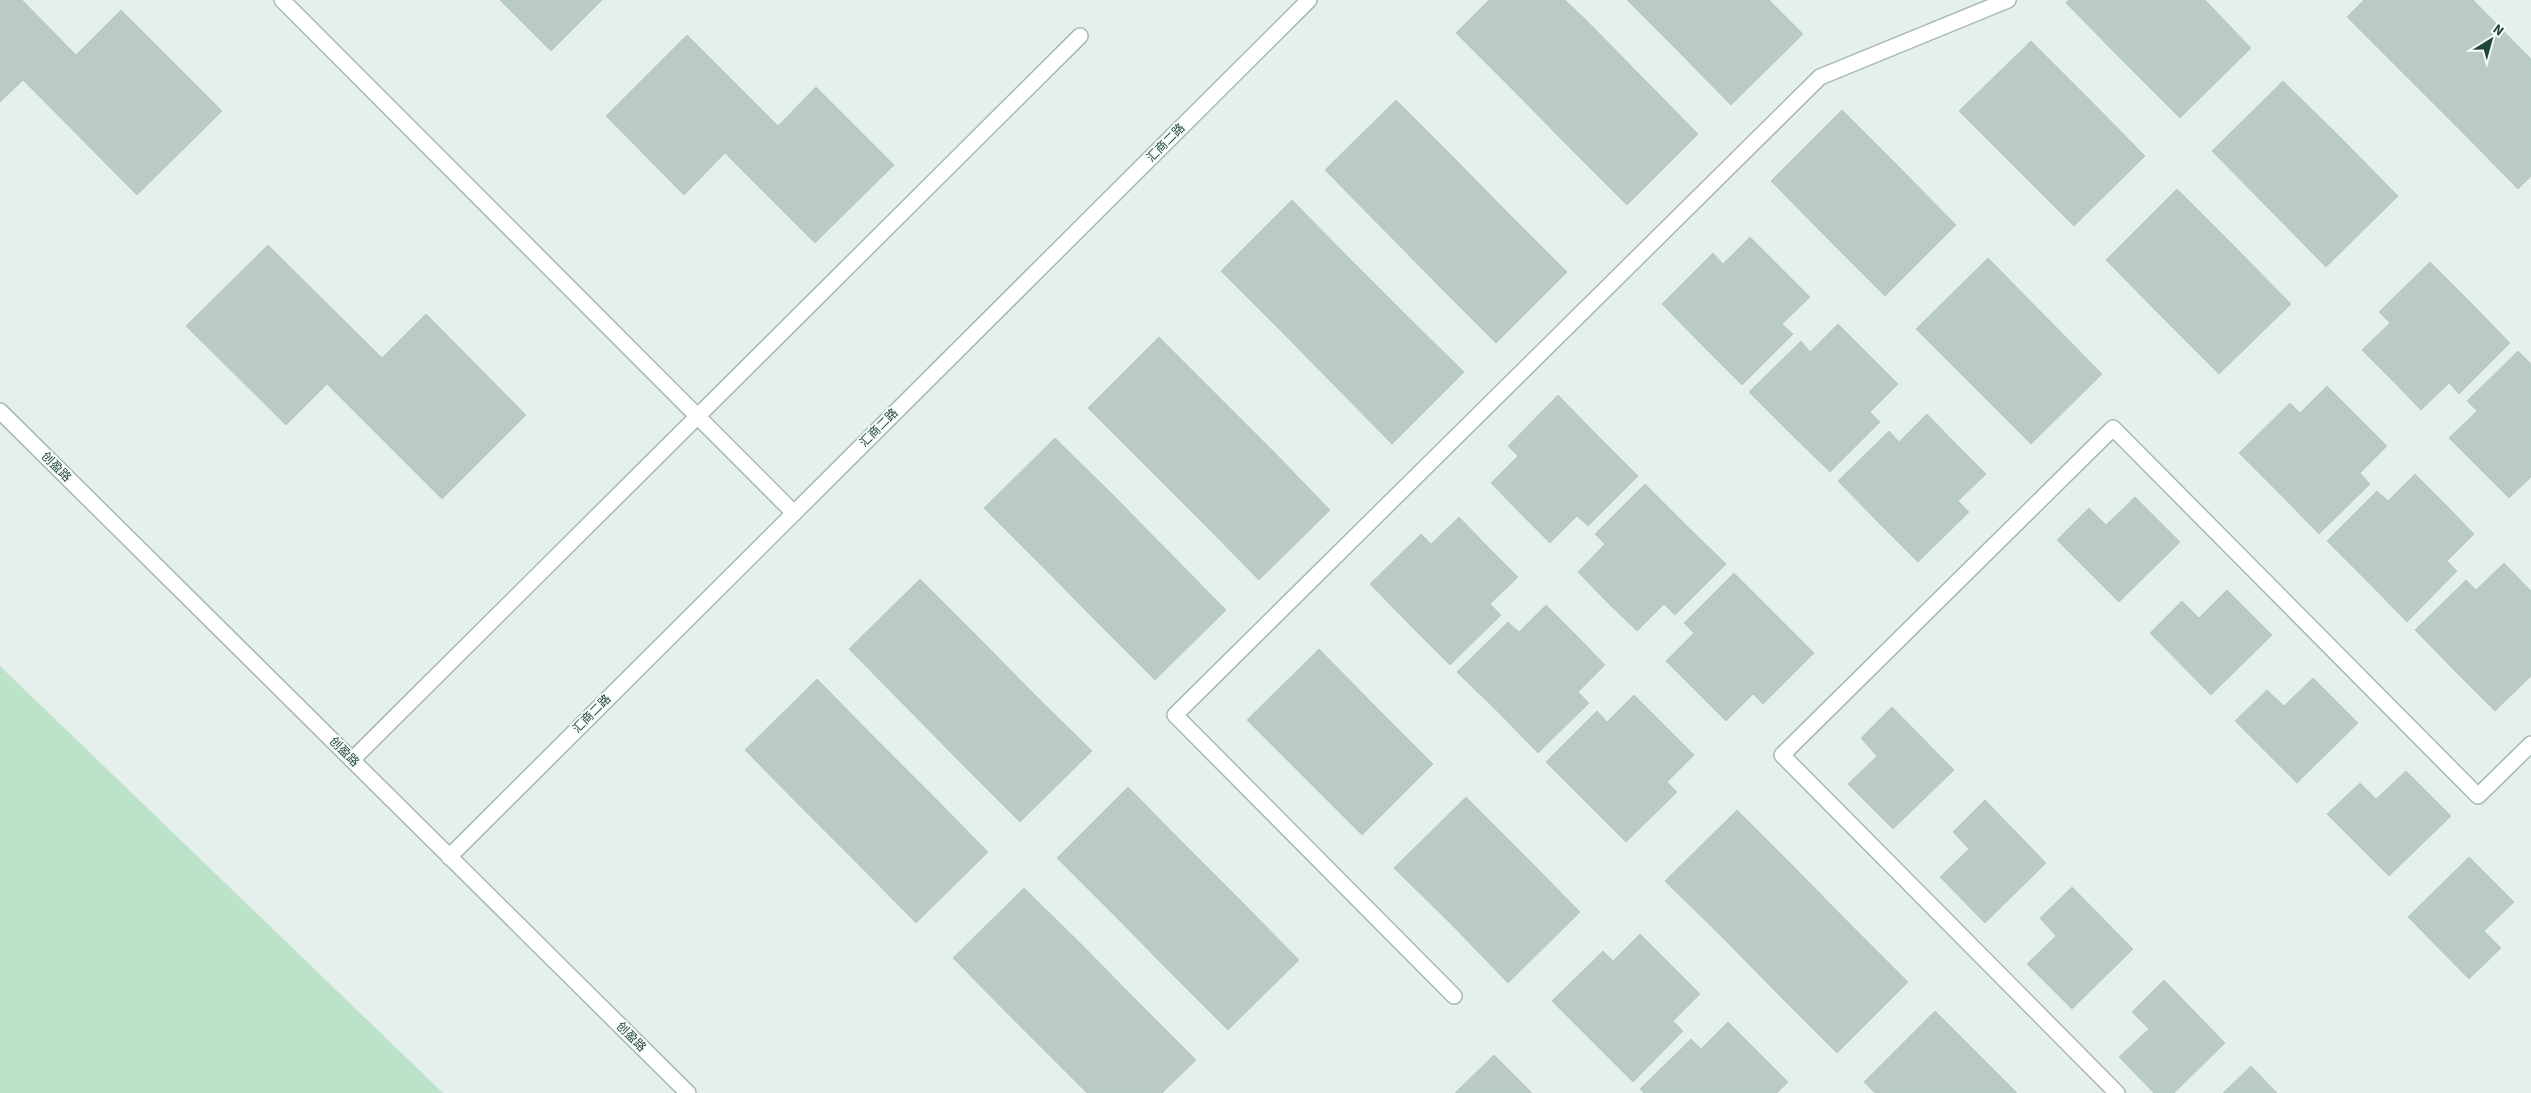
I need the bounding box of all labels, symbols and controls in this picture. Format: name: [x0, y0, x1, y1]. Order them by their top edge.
north arrow: [2466, 15, 2516, 65]
text: N: [2488, 20, 2508, 41]
street label: 汇商二路: [1143, 120, 1189, 166]
street label: 汇商二路: [856, 405, 902, 451]
street label: 创盈路: [37, 448, 75, 486]
street label: 汇商二路: [569, 691, 615, 737]
street label: 创盈路: [325, 733, 363, 771]
street label: 创盈路: [612, 1018, 650, 1056]

